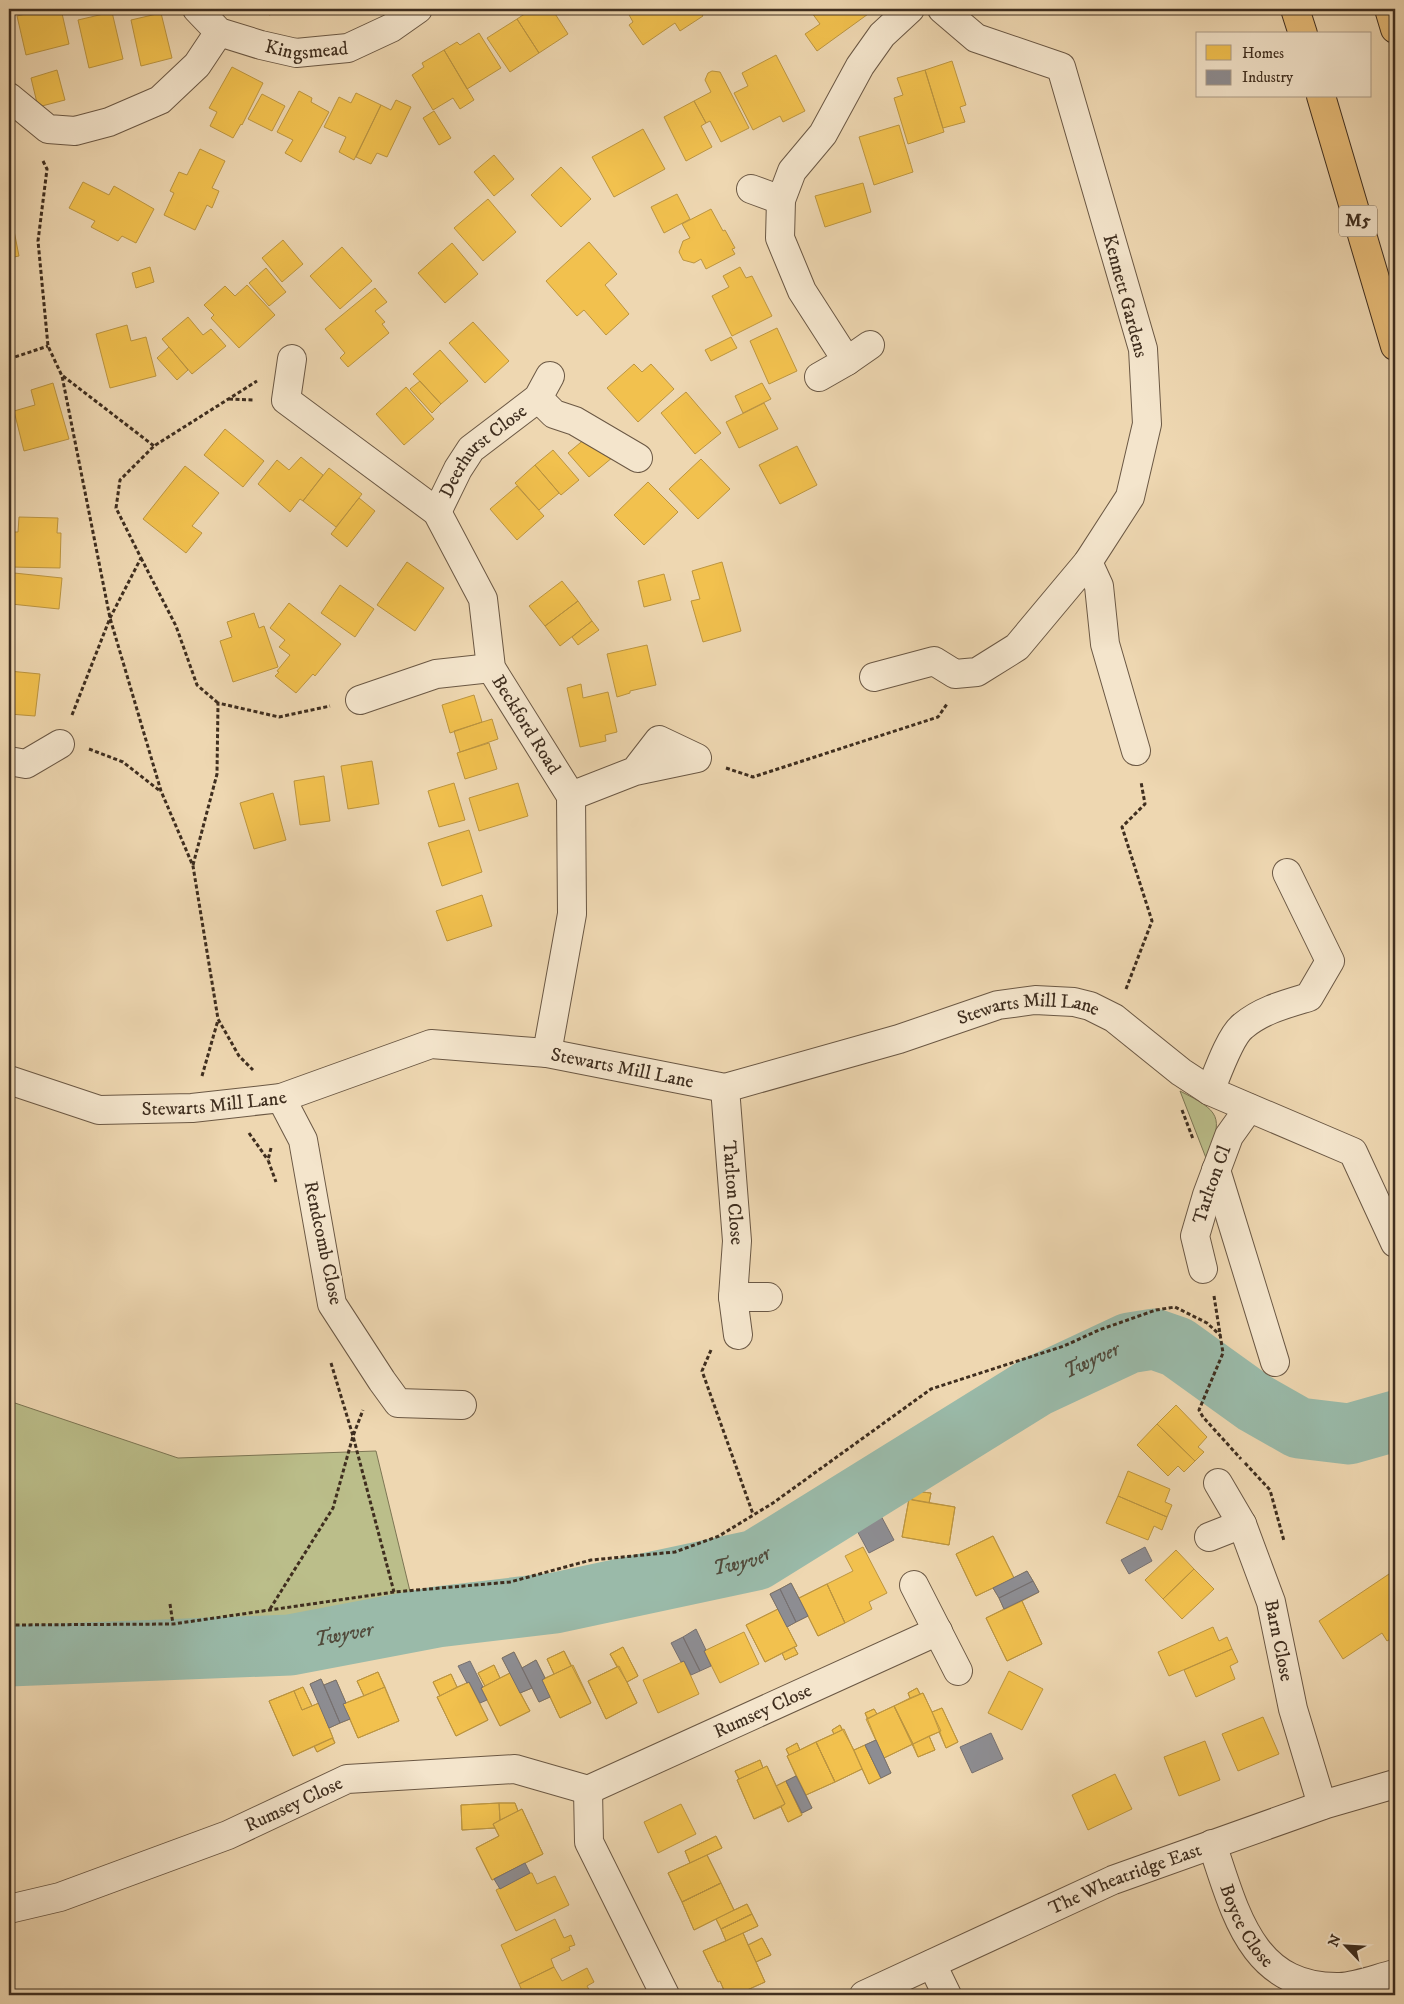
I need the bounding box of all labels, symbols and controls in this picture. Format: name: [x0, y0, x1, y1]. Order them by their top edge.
legend: [1196, 32, 1372, 98]
street label: Kingsmead: [263, 35, 349, 65]
text: Homes: [1242, 44, 1284, 63]
text: Industry: [1242, 68, 1294, 87]
road number: M5: [1339, 206, 1377, 237]
street label: Kennett Gardens: [1097, 232, 1153, 360]
street label: Deerhurst Close: [434, 399, 531, 501]
street label: Beckford Road: [487, 671, 566, 779]
street label: Stewarts Mill Lane: [954, 988, 1104, 1030]
street label: Stewarts Mill Lane: [549, 1043, 696, 1093]
street label: Stewarts Mill Lane: [141, 1085, 290, 1121]
street label: Tarlton Close: [718, 1140, 749, 1246]
street label: Tarlton Cl: [1188, 1142, 1236, 1226]
street label: Rendcomb Close: [299, 1179, 347, 1307]
water label: Twyver: [1059, 1336, 1125, 1384]
water label: Twyver: [711, 1540, 777, 1581]
street label: Barn Close: [1259, 1598, 1299, 1684]
water label: Twyver: [312, 1617, 377, 1653]
street label: Rumsey Close: [710, 1678, 815, 1743]
street label: Rumsey Close: [241, 1771, 346, 1837]
street label: The Wheatridge East: [1045, 1838, 1205, 1920]
street label: Boyce Close: [1215, 1881, 1278, 1972]
north arrow: [1322, 1922, 1372, 1972]
text: N: [1325, 1931, 1346, 1950]

